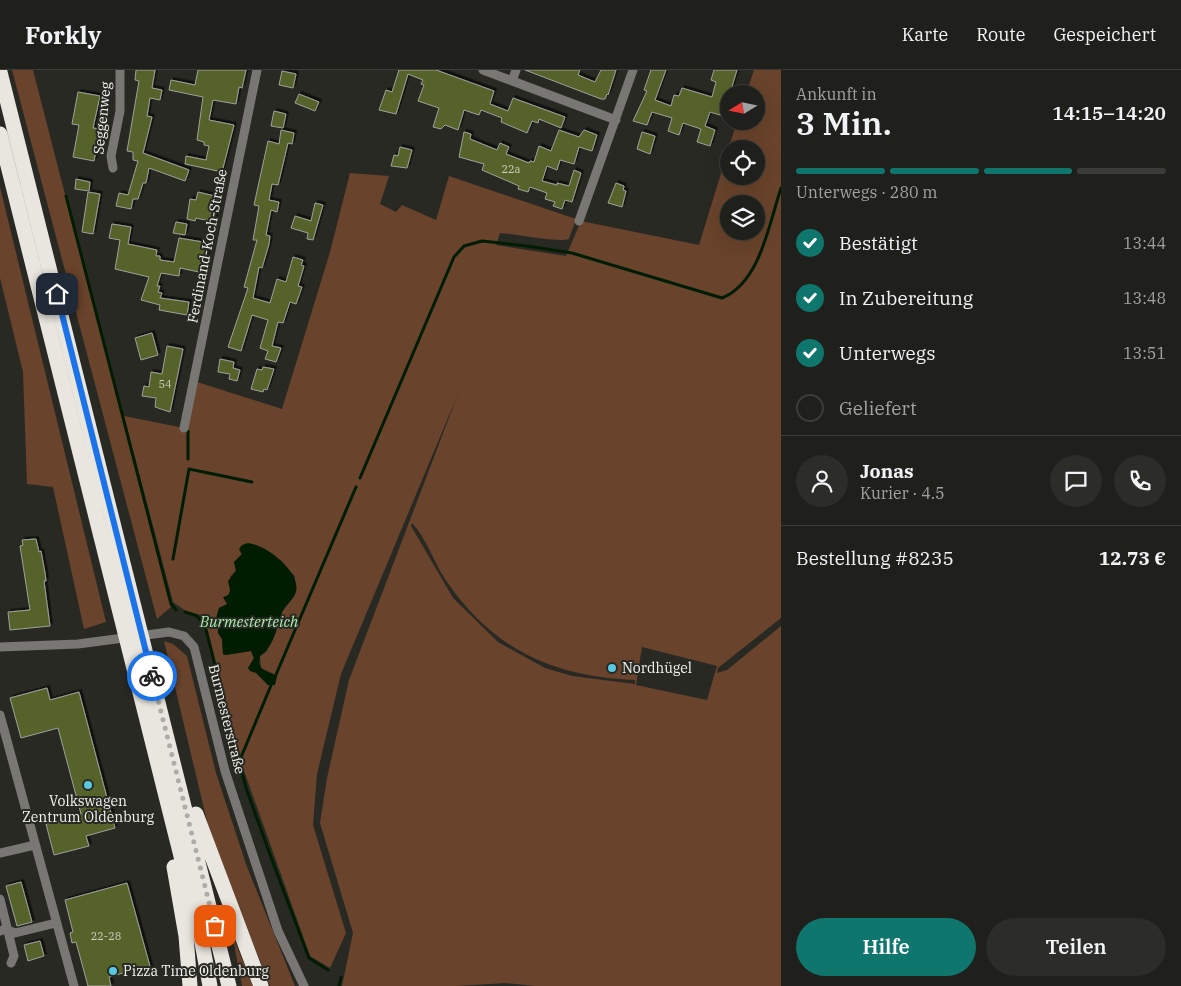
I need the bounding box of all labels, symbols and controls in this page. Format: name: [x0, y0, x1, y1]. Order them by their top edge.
text: Forkly: [25, 19, 101, 51]
text: Karte: [902, 23, 948, 46]
text: Route: [976, 23, 1025, 46]
text: Gespeichert: [1053, 23, 1156, 46]
street label: Seggenweg: [89, 80, 115, 155]
text: Ankunft in: [796, 84, 877, 104]
north arrow: [720, 85, 765, 130]
map controls: [720, 85, 765, 240]
text: 14:15–14:20: [1052, 101, 1166, 125]
text: 3 Min.: [796, 102, 892, 144]
button: locate: [720, 140, 765, 185]
house number: 22a: [501, 162, 521, 176]
street label: Ferdinand-Koch-Straße: [183, 167, 231, 325]
text: Unterwegs · 280 m: [796, 182, 938, 202]
button: layers: [720, 195, 765, 240]
icon: check: [796, 229, 824, 257]
text: Bestätigt: [839, 231, 918, 255]
text: 13:44: [1123, 233, 1166, 253]
pin: [36, 273, 78, 315]
icon: home: [43, 280, 71, 308]
icon: check: [796, 284, 824, 312]
text: In Zubereitung: [839, 286, 973, 310]
text: 13:48: [1123, 288, 1166, 308]
icon: check: [796, 339, 824, 367]
text: Unterwegs: [839, 341, 935, 365]
text: 13:51: [1123, 343, 1166, 363]
house number: 54: [158, 377, 172, 391]
text: Geliefert: [839, 396, 917, 420]
button: person: [796, 455, 848, 507]
button: chat: [1050, 455, 1102, 507]
button: phone: [1114, 455, 1166, 507]
text: Jonas: [860, 459, 914, 483]
text: Kurier · 4.5: [860, 483, 945, 503]
text: Bestellung #8235: [796, 546, 954, 570]
text: 12.73 €: [1099, 546, 1166, 570]
water label: Burmesterteich: [199, 612, 299, 631]
courier: [127, 651, 177, 701]
place label: Nordhügel: [622, 659, 692, 677]
icon: bike: [138, 662, 166, 690]
street label: Burmesterstraße: [205, 662, 249, 776]
marker: Nordhügel: [606, 662, 618, 674]
marker: Volkswagen Zentrum Oldenburg: [82, 779, 94, 791]
place label: Volkswagen Zentrum Oldenburg: [22, 792, 154, 826]
pin: [194, 905, 236, 947]
icon: bag: [201, 912, 229, 940]
button: Hilfe: [796, 918, 976, 976]
button: Teilen: [986, 918, 1166, 976]
house number: 22-28: [91, 929, 121, 943]
place label: Pizza Time Oldenburg: [123, 962, 269, 980]
marker: Pizza Time Oldenburg: [107, 965, 119, 977]

